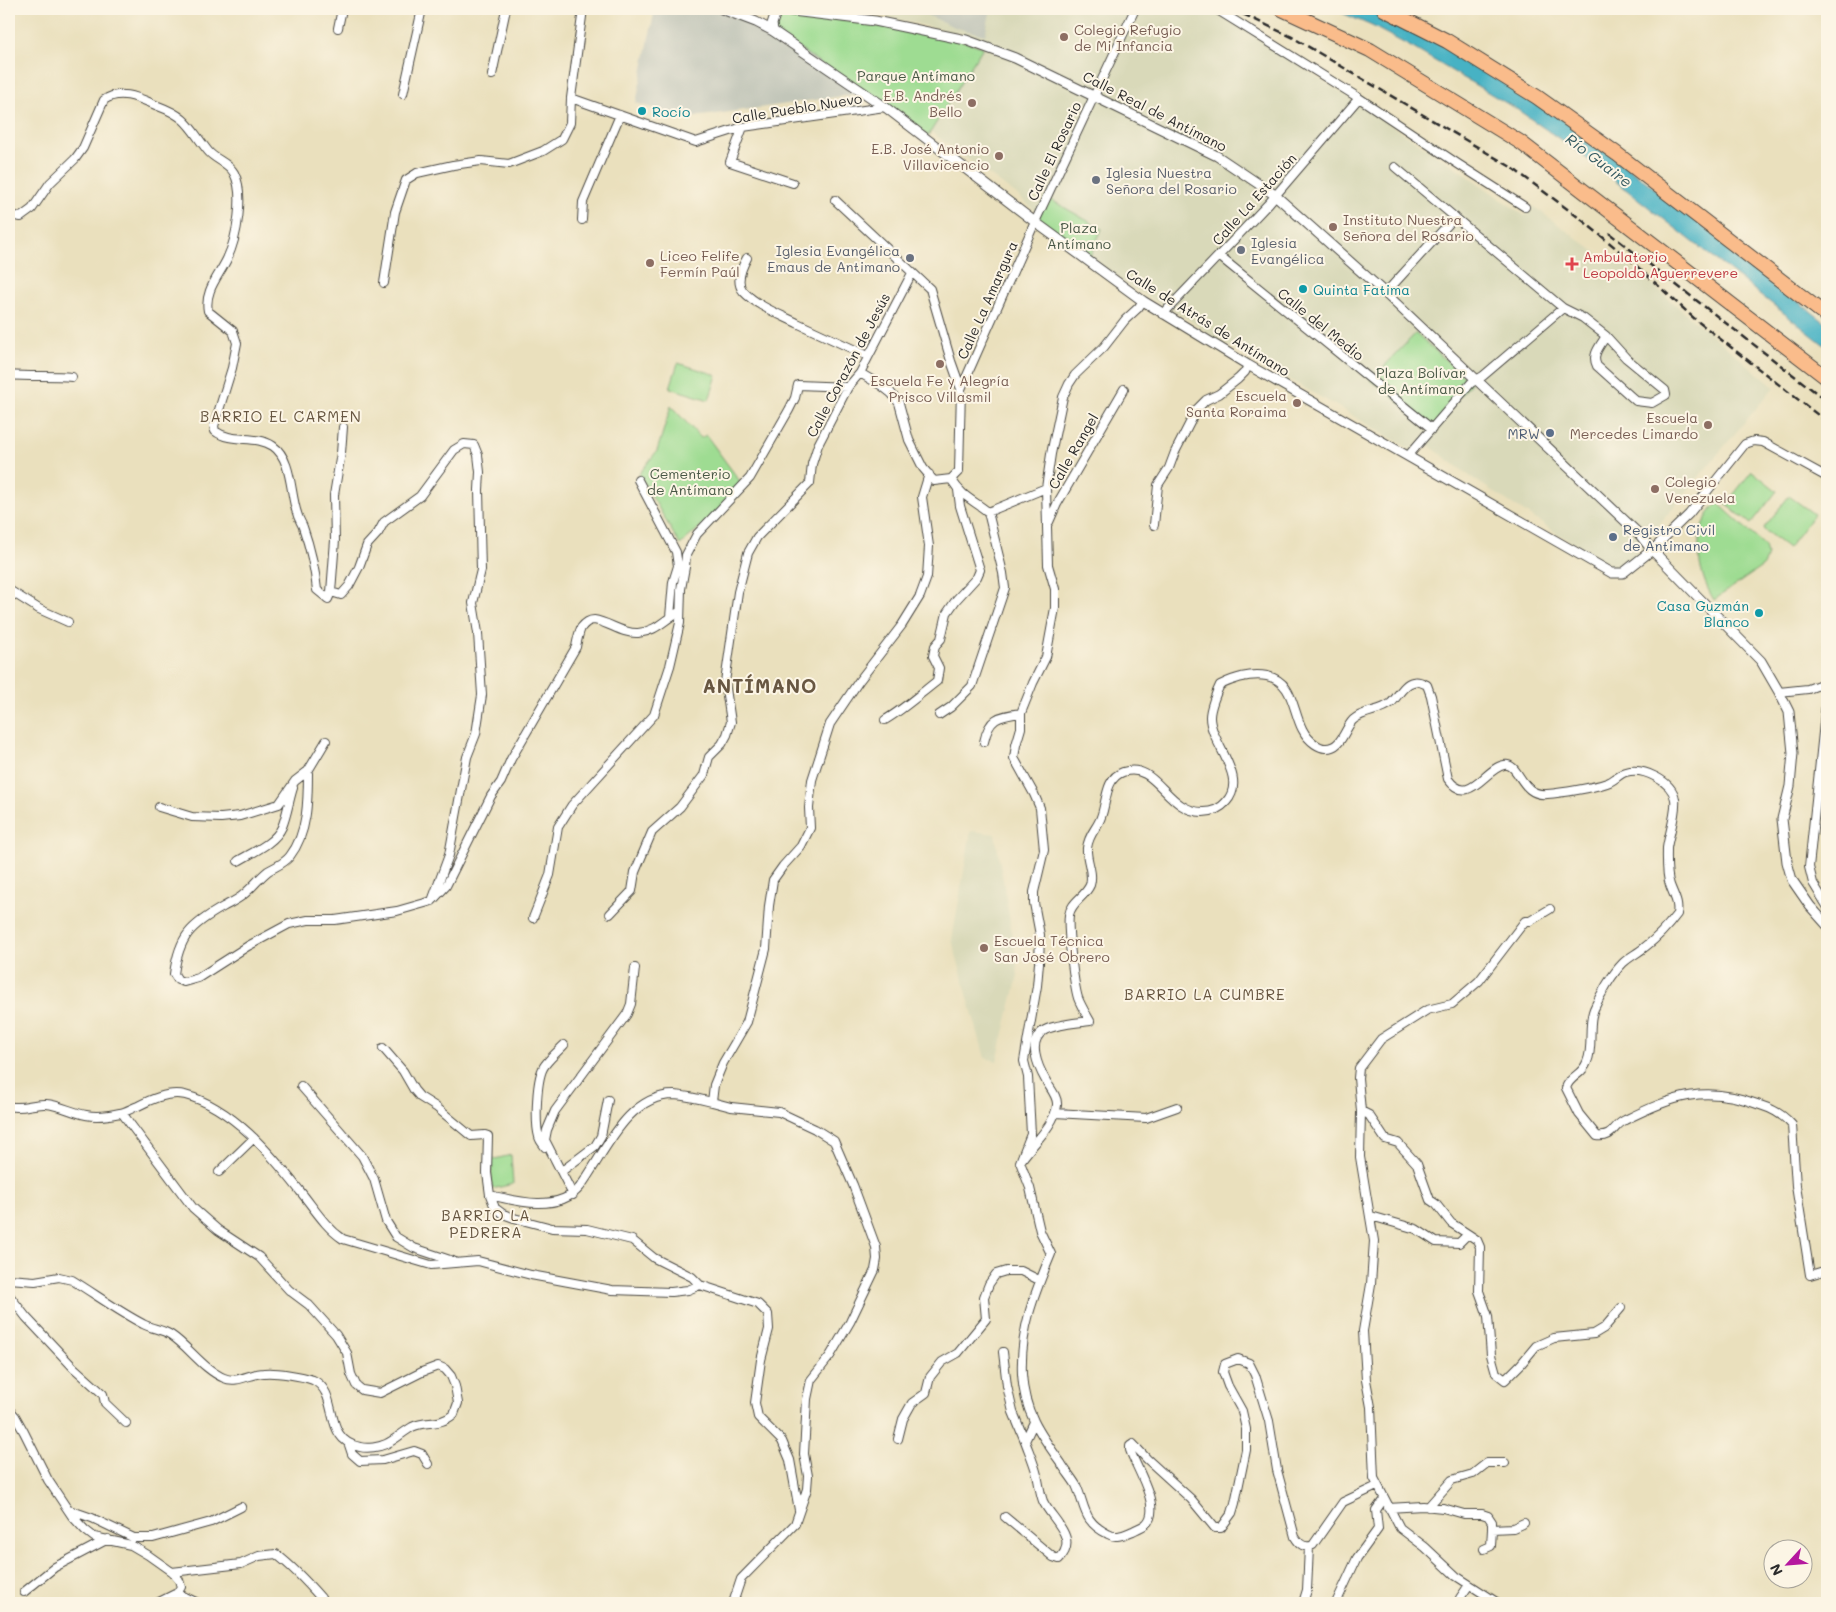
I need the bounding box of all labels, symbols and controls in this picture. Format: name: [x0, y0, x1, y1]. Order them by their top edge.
place label: Colegio Refugio de Mi Infancia: [1074, 20, 1181, 55]
marker: Colegio Refugio de Mi Infancia: [1058, 31, 1070, 43]
park label: Parque Antímano: [857, 66, 975, 85]
street label: Calle Real de Antímano: [1080, 66, 1230, 156]
place label: E.B. Andrés Bello: [883, 86, 962, 121]
street label: Calle Pueblo Nuevo: [731, 88, 863, 128]
marker: E.B. Andrés Bello: [966, 97, 978, 109]
street label: Calle El Rosario: [1023, 98, 1085, 204]
place label: Rocío: [652, 102, 690, 121]
marker: Rocío: [636, 105, 648, 117]
water label: Río Guaire: [1562, 129, 1636, 191]
place label: E.B. José Antonio Villavicencio: [871, 139, 989, 174]
street label: Calle La Estación: [1208, 149, 1300, 249]
marker: E.B. José Antonio Villavicencio: [993, 150, 1005, 162]
place label: Iglesia Nuestra Señora del Rosario: [1106, 163, 1237, 198]
marker: Iglesia Nuestra Señora del Rosario: [1090, 174, 1102, 186]
place label: Instituto Nuestra Señora del Rosario: [1343, 210, 1474, 245]
park label: Plaza Antímano: [1047, 218, 1111, 253]
marker: Instituto Nuestra Señora del Rosario: [1327, 221, 1339, 233]
place label: Iglesia Evangélica: [1251, 233, 1324, 268]
street label: Calle La Amargura: [952, 238, 1022, 362]
place label: Iglesia Evangélica Emaus de Antimano: [767, 241, 900, 276]
marker: Iglesia Evangélica: [1235, 244, 1247, 256]
place label: Liceo Felife Fermín Paúl: [660, 246, 740, 281]
place label: Ambulatorio Leopoldo Aguerrevere: [1583, 247, 1738, 282]
marker: Iglesia Evangélica Emaus de Antimano: [904, 252, 916, 264]
marker: Liceo Felife Fermín Paúl: [644, 257, 656, 269]
marker: Ambulatorio Leopoldo Aguerrevere: [1565, 257, 1579, 271]
street label: Calle de Atrás de Antímano: [1123, 264, 1293, 380]
place label: Quinta Fatima: [1313, 280, 1410, 299]
street label: Calle del Medio: [1274, 283, 1368, 365]
marker: Quinta Fatima: [1297, 283, 1309, 295]
street label: Calle Corazón de Jesús: [802, 290, 894, 440]
marker: Escuela Fe y Alegría Prisco Villasmil: [934, 358, 946, 370]
park label: Plaza Bolívar de Antímano: [1376, 363, 1466, 398]
place label: Escuela Fe y Alegría Prisco Villasmil: [871, 371, 1010, 406]
place label: Escuela Santa Roraima: [1186, 386, 1287, 421]
marker: Escuela Santa Roraima: [1291, 397, 1303, 409]
district label: BARRIO EL CARMEN: [200, 406, 362, 426]
place label: Escuela Mercedes Limardo: [1570, 408, 1698, 443]
street label: Calle Rangel: [1044, 410, 1102, 492]
marker: Escuela Mercedes Limardo: [1702, 419, 1714, 431]
place label: MRW: [1508, 424, 1540, 443]
marker: MRW: [1544, 427, 1556, 439]
park label: Cementerio de Antímano: [647, 464, 733, 499]
place label: Colegio Venezuela: [1665, 472, 1735, 507]
marker: Colegio Venezuela: [1649, 483, 1661, 495]
place label: Registro Civil de Antimano: [1623, 520, 1715, 555]
marker: Registro Civil de Antimano: [1607, 531, 1619, 543]
place label: Casa Guzmán Blanco: [1657, 596, 1749, 631]
marker: Casa Guzmán Blanco: [1753, 607, 1765, 619]
district label: ANTÍMANO: [702, 673, 818, 698]
place label: Escuela Técnica San José Obrero: [994, 931, 1110, 966]
marker: Escuela Técnica San José Obrero: [978, 942, 990, 954]
district label: BARRIO LA CUMBRE: [1124, 984, 1286, 1004]
district label: BARRIO LA PEDRERA: [441, 1205, 531, 1242]
north arrow: [1764, 1540, 1814, 1590]
text: N: [1765, 1561, 1787, 1579]

